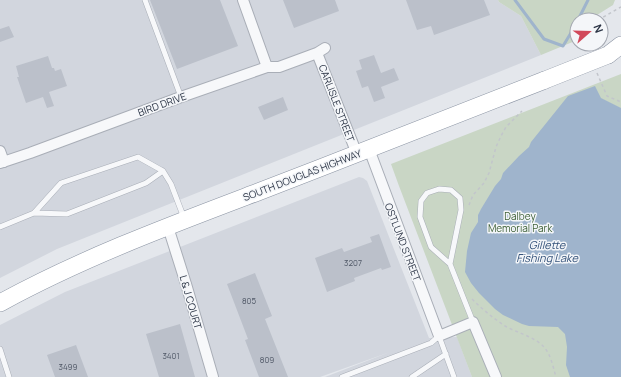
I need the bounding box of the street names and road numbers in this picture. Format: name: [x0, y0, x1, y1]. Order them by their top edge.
street label: CARLISLE STREET: [316, 62, 358, 144]
street label: BIRD DRIVE: [136, 89, 188, 119]
street label: SOUTH DOUGLAS HIGHWAY: [241, 146, 364, 204]
street label: OSTLUND STREET: [382, 201, 424, 283]
street label: L & J COURT: [177, 273, 205, 331]

